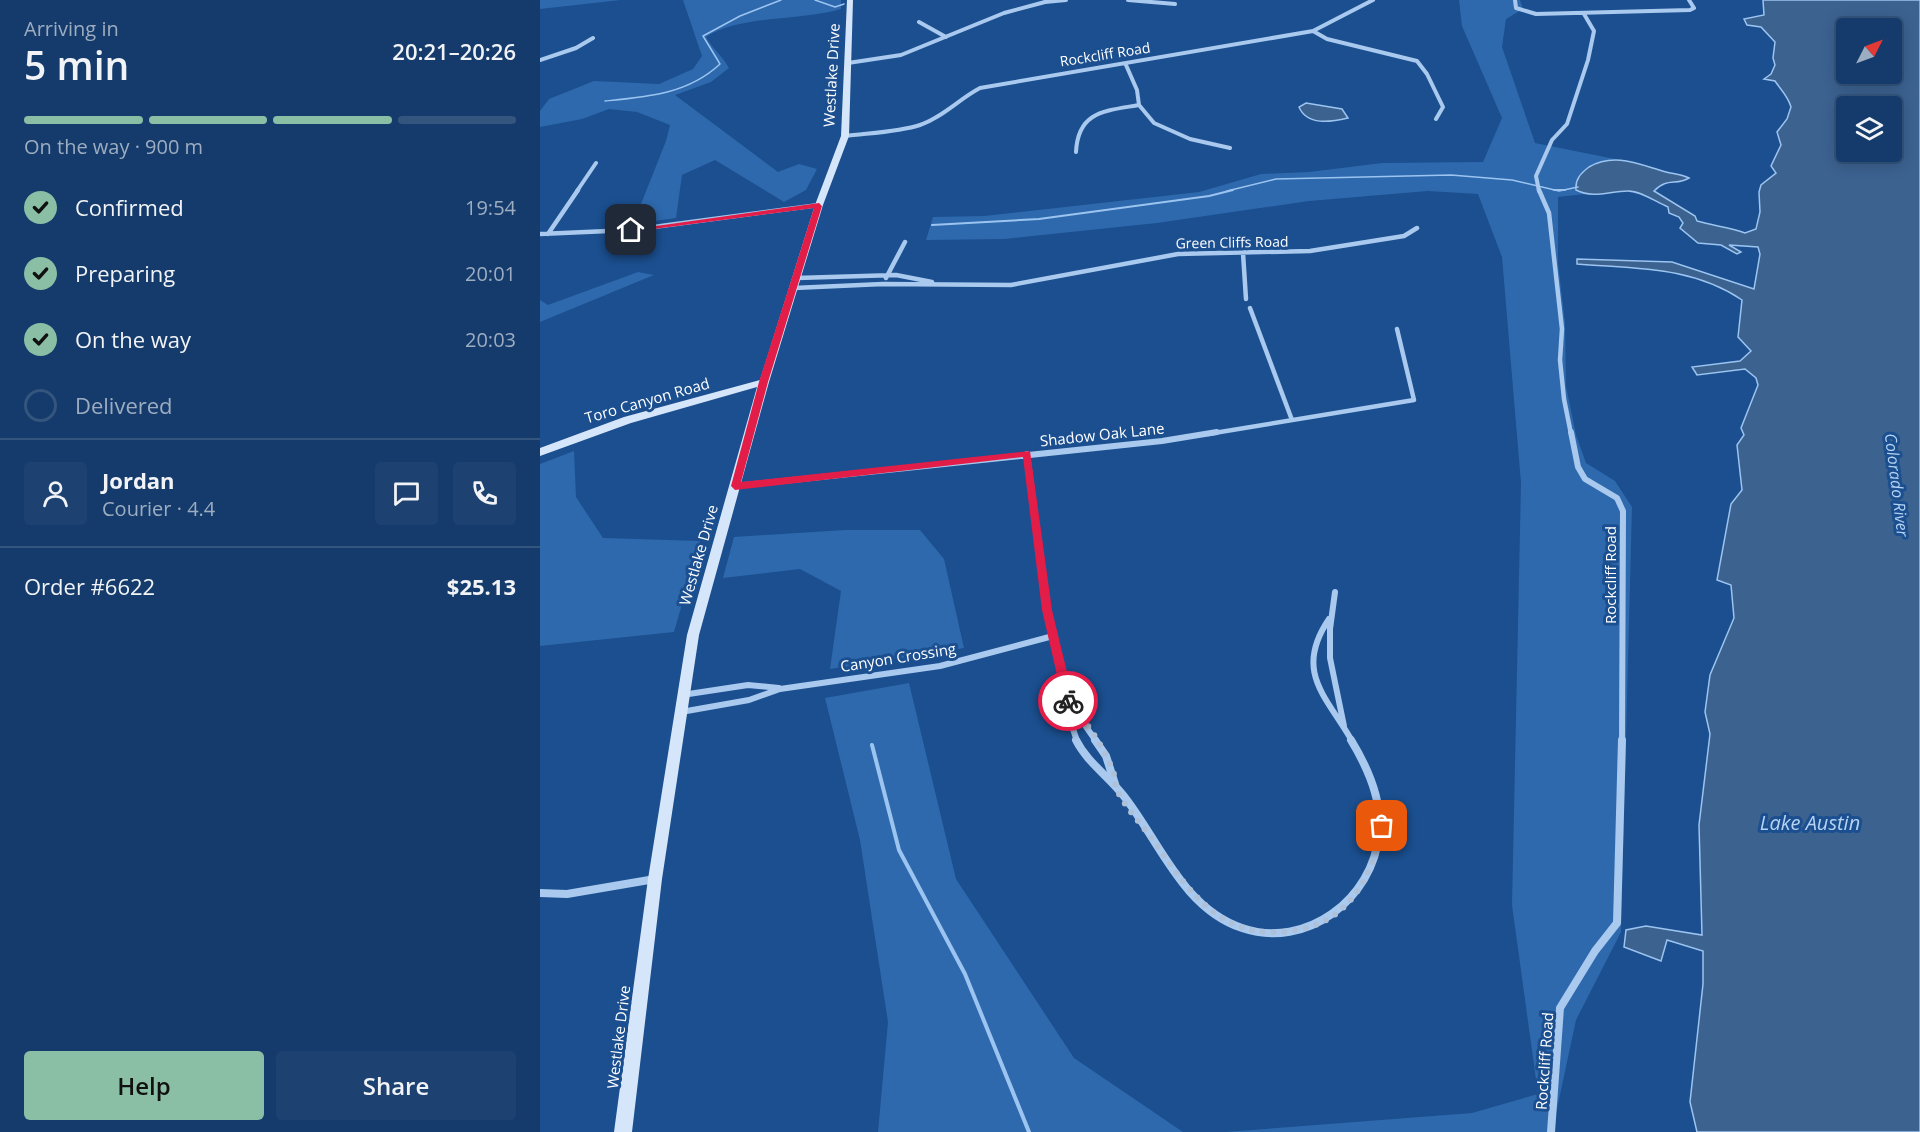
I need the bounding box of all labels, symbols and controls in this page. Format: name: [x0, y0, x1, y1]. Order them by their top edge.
text: Arriving in: [24, 15, 119, 42]
north arrow: [1836, 18, 1902, 84]
map controls: [1836, 18, 1902, 162]
street label: Westlake Drive: [818, 23, 844, 127]
text: 20:21–20:26: [392, 36, 516, 66]
street label: Rockcliff Road: [1058, 37, 1152, 71]
text: 5 min: [24, 38, 129, 91]
button: layers: [1836, 96, 1902, 162]
text: On the way · 900 m: [24, 133, 203, 160]
icon: check: [24, 191, 57, 224]
text: Confirmed: [75, 192, 184, 222]
text: 19:54: [465, 194, 516, 221]
pin: [605, 204, 656, 255]
icon: home: [614, 213, 647, 246]
street label: Green Cliffs Road: [1175, 232, 1289, 252]
icon: check: [24, 257, 57, 290]
text: Preparing: [75, 258, 175, 288]
text: 20:01: [465, 260, 516, 287]
icon: check: [24, 323, 57, 356]
text: On the way: [75, 324, 191, 354]
text: 20:03: [465, 326, 516, 353]
street label: Toro Canyon Road: [582, 373, 712, 427]
text: Delivered: [75, 390, 173, 420]
street label: Shadow Oak Lane: [1039, 418, 1165, 450]
water label: Colorado River: [1880, 432, 1914, 539]
button: person: [24, 462, 87, 525]
button: chat: [375, 462, 438, 525]
button: phone: [453, 462, 516, 525]
text: Jordan: [102, 465, 175, 495]
text: Courier · 4.4: [102, 495, 215, 522]
street label: Westlake Drive: [674, 502, 722, 608]
street label: Rockcliff Road: [1600, 526, 1620, 624]
text: Order #6622: [24, 571, 155, 601]
text: $25.13: [447, 571, 516, 601]
street label: Canyon Crossing: [839, 638, 957, 676]
courier: [1038, 671, 1098, 731]
icon: bike: [1052, 685, 1085, 718]
pin: [1356, 800, 1407, 851]
icon: bag: [1365, 809, 1398, 842]
water label: Lake Austin: [1760, 809, 1860, 836]
street label: Westlake Drive: [602, 984, 634, 1090]
street label: Rockcliff Road: [1531, 1011, 1557, 1111]
button: Help: [24, 1051, 264, 1120]
button: Share: [276, 1051, 516, 1120]

